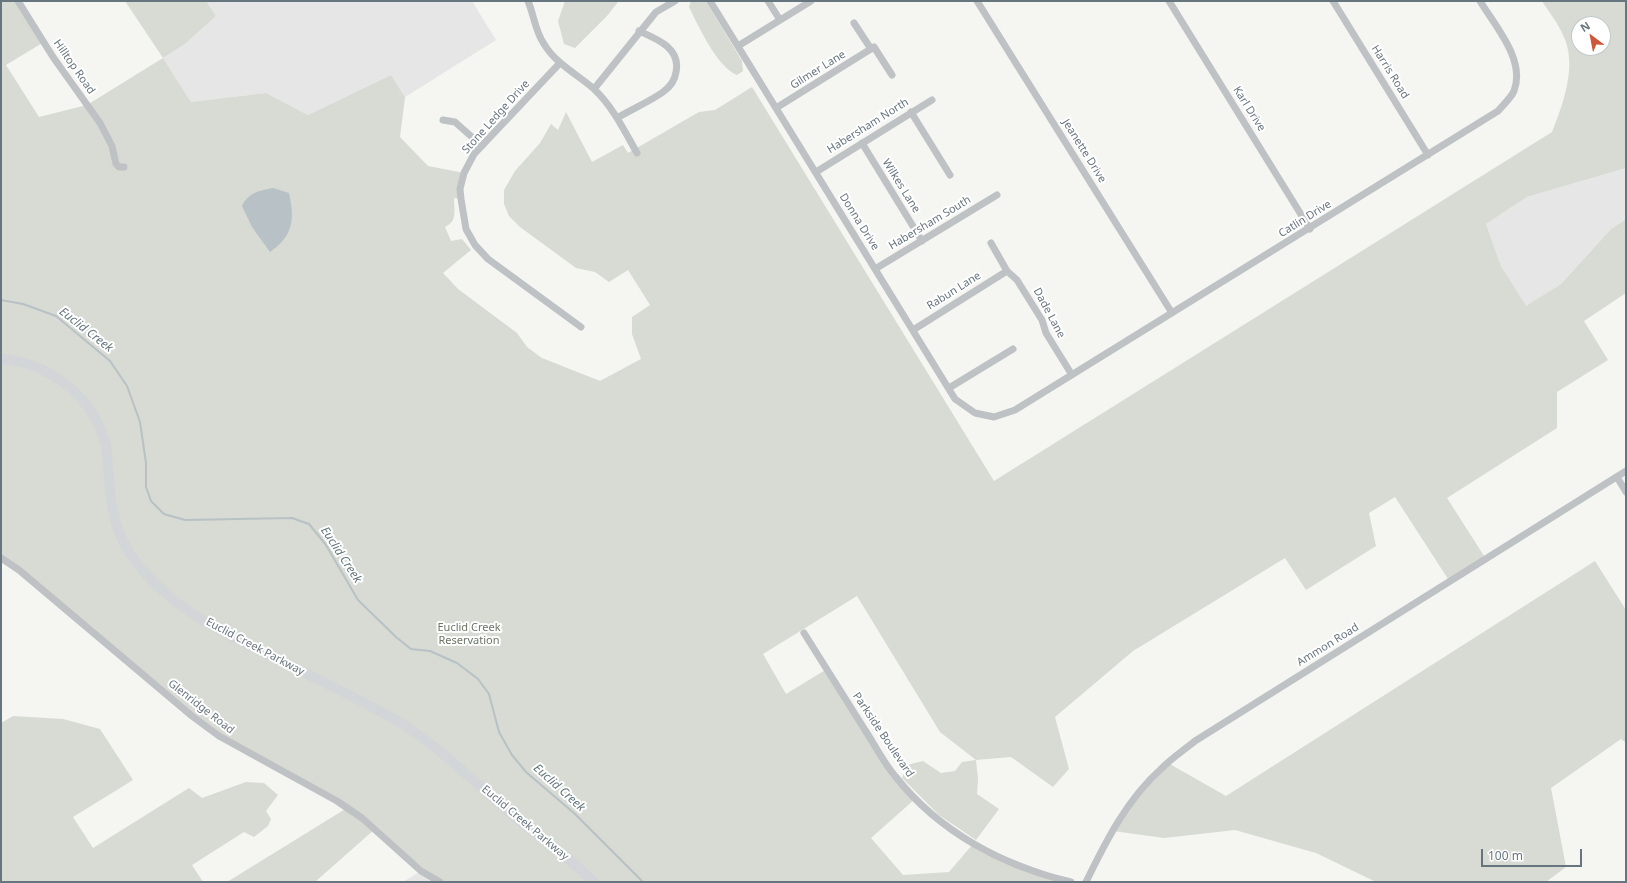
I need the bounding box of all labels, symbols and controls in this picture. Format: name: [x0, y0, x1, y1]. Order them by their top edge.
north arrow: [1571, 16, 1611, 56]
text: N: [1577, 18, 1593, 35]
street label: Hilltop Road: [50, 37, 98, 97]
street label: Harris Road: [1368, 43, 1412, 101]
street label: Gilmer Lane: [788, 48, 848, 92]
street label: Stone Ledge Drive: [460, 78, 532, 156]
street label: Karl Drive: [1230, 84, 1268, 134]
street label: Habersham North: [825, 96, 911, 156]
street label: Jeanette Drive: [1059, 117, 1109, 185]
street label: Wilkes Lane: [879, 157, 923, 215]
street label: Donna Drive: [836, 191, 882, 253]
street label: Habersham South: [887, 193, 973, 253]
street label: Catlin Drive: [1276, 198, 1334, 240]
street label: Rabun Lane: [925, 269, 983, 313]
street label: Dade Lane: [1030, 286, 1068, 340]
water label: Euclid Creek: [56, 305, 116, 355]
water label: Euclid Creek: [317, 524, 365, 586]
street label: Euclid Creek Parkway: [204, 615, 306, 679]
park label: Euclid Creek Reservation: [437, 621, 501, 647]
street label: Ammon Road: [1295, 621, 1361, 669]
street label: Glenridge Road: [165, 677, 237, 737]
street label: Parkside Boulevard: [850, 690, 916, 780]
water label: Euclid Creek: [530, 761, 588, 815]
street label: Euclid Creek Parkway: [479, 783, 571, 863]
scale bar: [1483, 841, 1584, 867]
text: 100 m: [1488, 847, 1523, 864]

